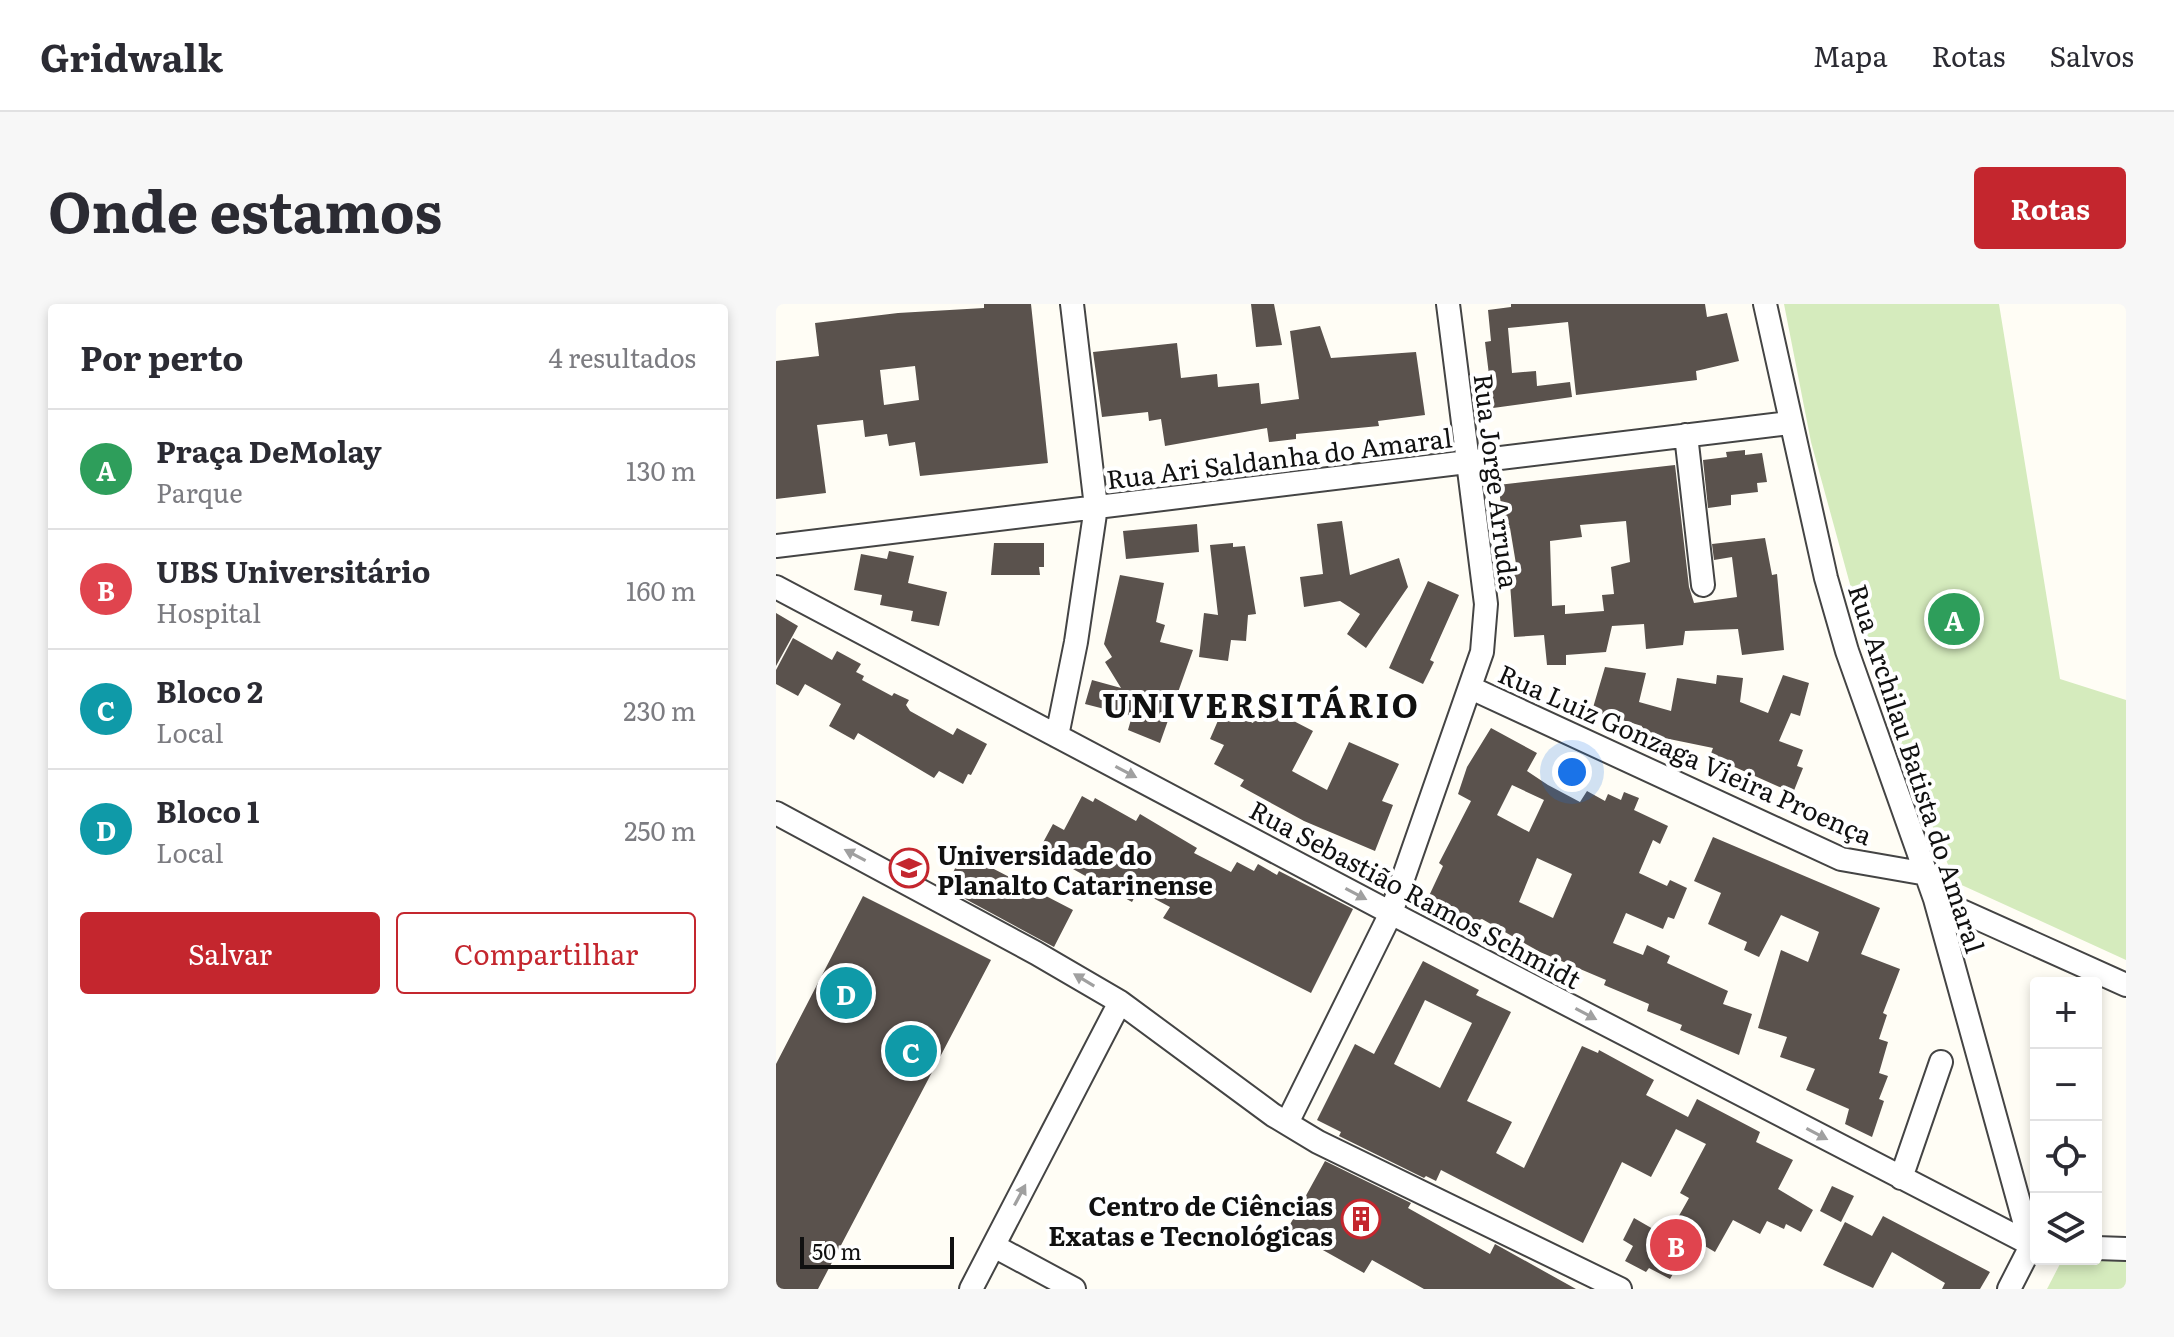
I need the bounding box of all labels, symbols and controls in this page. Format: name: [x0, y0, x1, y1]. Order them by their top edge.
text: Gridwalk: [40, 27, 223, 84]
text: Mapa: [1813, 34, 1888, 76]
text: Rotas: [1932, 34, 2005, 76]
text: Salvos: [2049, 34, 2134, 76]
text: Onde estamos: [48, 167, 442, 250]
button: Rotas: [1974, 167, 2126, 249]
text: Por perto: [80, 331, 244, 381]
text: 4 resultados: [548, 337, 696, 376]
street label: Rua Jorge Arruda: [1465, 371, 1531, 591]
street label: Rua Ari Saldanha do Amaral: [1104, 416, 1454, 498]
text: Praça DeMolay: [156, 428, 382, 472]
text: A: [96, 450, 116, 489]
text: 130 m: [626, 450, 696, 489]
text: Parque: [156, 472, 243, 511]
text: UBS Universitário: [156, 548, 430, 592]
text: B: [97, 570, 115, 609]
text: 160 m: [626, 570, 696, 609]
street label: Rua Archilau Batista do Amaral: [1844, 580, 1992, 956]
pin: A: [1928, 589, 1980, 649]
text: Hospital: [156, 592, 261, 631]
street label: Rua Luiz Gonzaga Vieira Proença: [1493, 653, 1879, 853]
text: Bloco 2: [156, 668, 263, 712]
district label: UNIVERSITÁRIO: [1102, 678, 1420, 728]
text: C: [97, 690, 115, 729]
text: 230 m: [623, 690, 696, 729]
text: Local: [156, 712, 224, 751]
your location: [1552, 752, 1592, 792]
one-way arrow: [1115, 765, 1137, 779]
text: Bloco 1: [156, 788, 260, 832]
street label: Rua Sebastião Ramos Schmidt: [1243, 789, 1589, 997]
text: D: [96, 810, 116, 849]
text: 250 m: [624, 810, 696, 849]
text: Local: [156, 832, 224, 871]
place label: Universidade do Planalto Catarinense: [937, 834, 1213, 903]
school or university icon: Universidade do Planalto Catarinense: [888, 847, 930, 889]
one-way arrow: [844, 849, 867, 862]
one-way arrow: [1344, 887, 1367, 900]
button: Salvar: [80, 912, 380, 994]
button: Compartilhar: [396, 912, 696, 994]
pin: D: [820, 963, 872, 1023]
one-way arrow: [1073, 973, 1095, 987]
map controls: [2030, 977, 2102, 1265]
button: +: [2030, 977, 2102, 1049]
one-way arrow: [1575, 1007, 1597, 1021]
pin: C: [885, 1021, 937, 1081]
button: −: [2030, 1049, 2102, 1121]
button: locate: [2030, 1121, 2102, 1193]
one-way arrow: [1805, 1128, 1828, 1141]
one-way arrow: [1013, 1184, 1026, 1207]
place label: Centro de Ciências Exatas e Tecnológicas: [1048, 1185, 1333, 1254]
button: layers: [2030, 1193, 2102, 1265]
building icon: Centro de Ciências Exatas e Tecnológicas: [1340, 1198, 1382, 1240]
pin: B: [1650, 1215, 1702, 1275]
scale bar: [800, 1233, 954, 1269]
text: 50 m: [812, 1234, 862, 1267]

